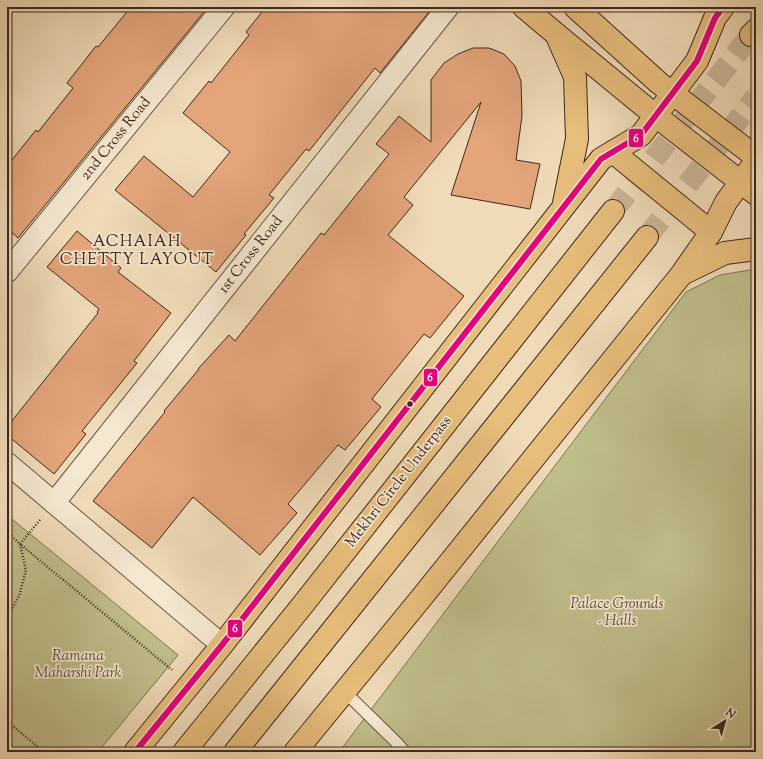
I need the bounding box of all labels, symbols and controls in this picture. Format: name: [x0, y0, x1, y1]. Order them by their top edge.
street label: 2nd Cross Road: [76, 92, 157, 185]
line badge: 6: [628, 128, 644, 148]
text: 6: [633, 131, 639, 147]
street label: 1st Cross Road: [214, 211, 288, 298]
district label: ACHAIAH CHETTY LAYOUT: [60, 231, 214, 272]
line badge: 6: [423, 368, 438, 387]
text: 6: [427, 370, 433, 386]
unlabelled marker: [405, 399, 415, 409]
street label: Mekhri Circle Underpass: [341, 412, 457, 552]
park label: Palace Grounds - Halls: [571, 594, 663, 632]
line badge: 6: [227, 619, 243, 638]
text: 6: [232, 621, 238, 637]
park label: Ramana Maharshi Park: [35, 646, 122, 684]
north arrow: [705, 701, 745, 741]
text: N: [721, 704, 739, 723]

